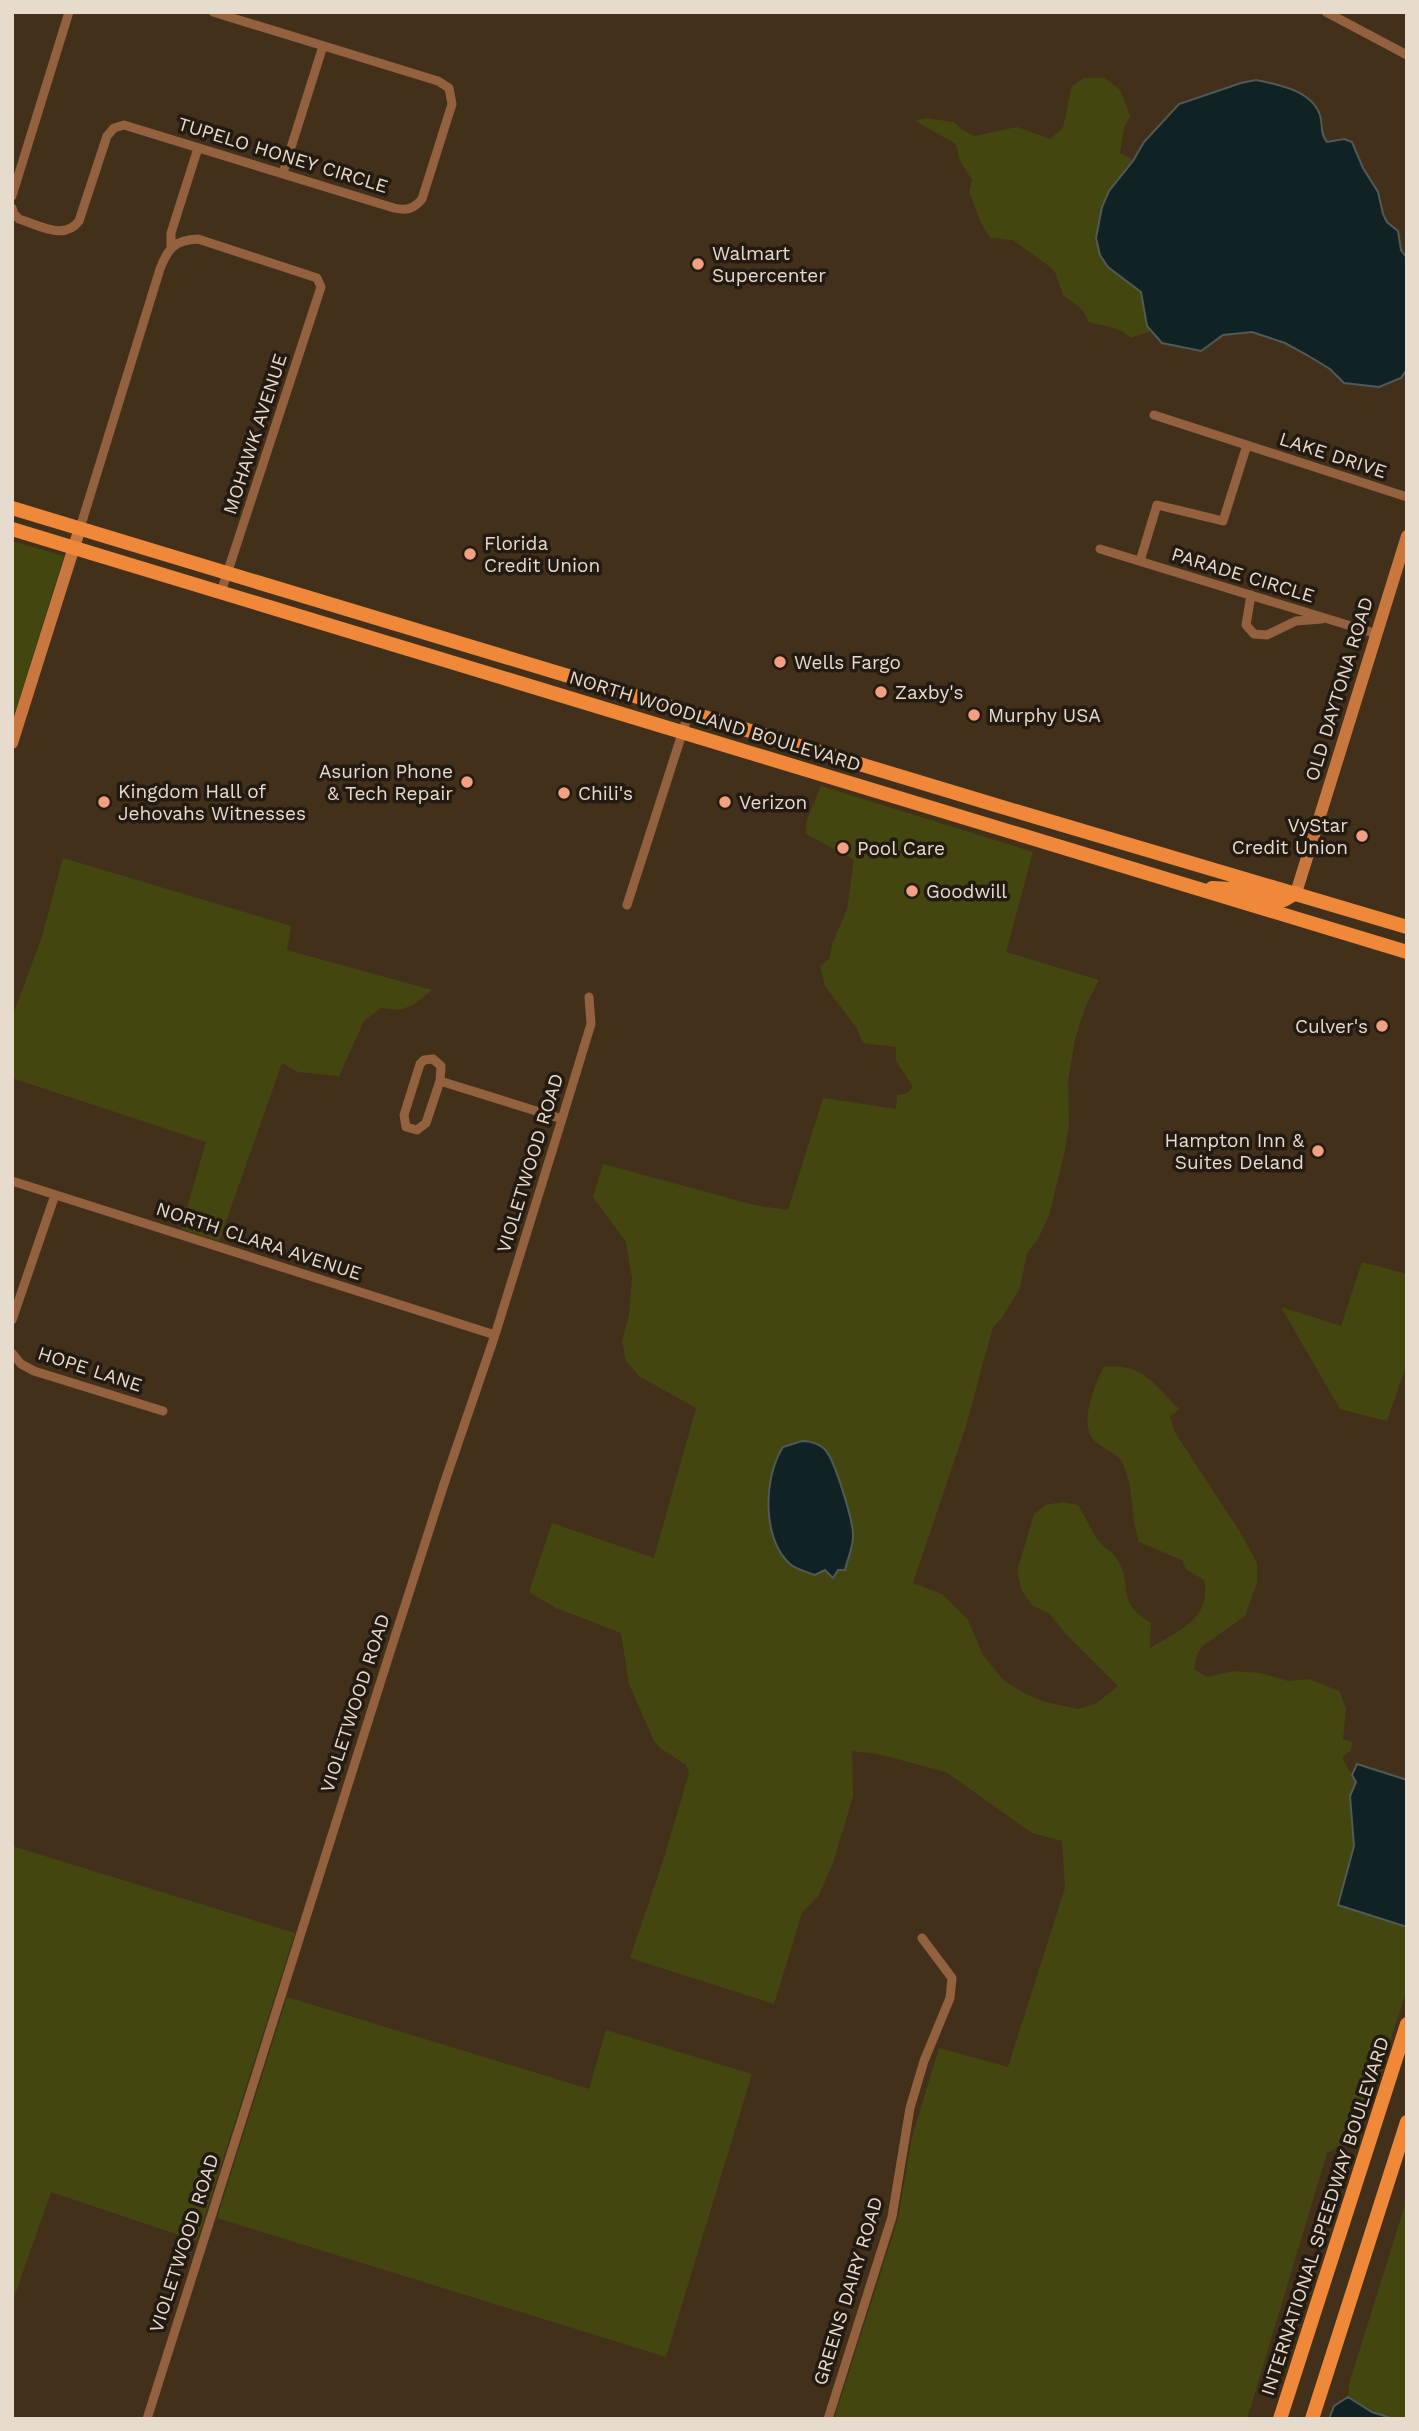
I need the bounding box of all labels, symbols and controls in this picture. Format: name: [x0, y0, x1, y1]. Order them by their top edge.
street label: TUPELO HONEY CIRCLE: [175, 112, 391, 198]
place label: Walmart Supercenter: [712, 242, 826, 287]
marker: Walmart Supercenter: [690, 256, 706, 272]
street label: MOHAWK AVENUE: [218, 351, 292, 517]
street label: LAKE DRIVE: [1276, 427, 1390, 483]
place label: Florida Credit Union: [484, 532, 600, 577]
street label: PARADE CIRCLE: [1169, 542, 1317, 608]
marker: Florida Credit Union: [462, 546, 478, 562]
street label: OLD DAYTONA ROAD: [1300, 594, 1378, 784]
place label: Wells Fargo: [794, 651, 901, 674]
marker: Wells Fargo: [772, 654, 788, 670]
street label: NORTH WOODLAND BOULEVARD: [566, 666, 864, 776]
place label: Zaxby's: [895, 681, 964, 704]
marker: Zaxby's: [873, 684, 889, 700]
place label: Murphy USA: [988, 704, 1101, 727]
marker: Murphy USA: [966, 707, 982, 723]
place label: Asurion Phone & Tech Repair: [319, 760, 453, 805]
marker: Asurion Phone & Tech Repair: [459, 774, 475, 790]
place label: Kingdom Hall of Jehovahs Witnesses: [118, 780, 306, 825]
place label: Chili's: [578, 782, 633, 805]
marker: Chili's: [556, 785, 572, 801]
place label: Verizon: [739, 791, 807, 814]
marker: Kingdom Hall of Jehovahs Witnesses: [96, 794, 112, 810]
marker: Verizon: [717, 794, 733, 810]
place label: VyStar Credit Union: [1232, 814, 1348, 859]
marker: VyStar Credit Union: [1354, 828, 1370, 844]
place label: Pool Care: [857, 837, 945, 860]
marker: Pool Care: [835, 840, 851, 856]
place label: Goodwill: [926, 880, 1007, 903]
marker: Goodwill: [904, 883, 920, 899]
place label: Culver's: [1295, 1015, 1368, 1038]
marker: Culver's: [1374, 1018, 1390, 1034]
street label: VIOLETWOOD ROAD: [492, 1071, 568, 1255]
place label: Hampton Inn & Suites Deland: [1165, 1129, 1304, 1174]
marker: Hampton Inn & Suites Deland: [1310, 1143, 1326, 1159]
street label: NORTH CLARA AVENUE: [153, 1197, 365, 1285]
street label: HOPE LANE: [35, 1341, 145, 1397]
street label: VIOLETWOOD ROAD: [315, 1611, 395, 1795]
street label: INTERNATIONAL SPEEDWAY BOULEVARD: [1256, 2034, 1394, 2398]
street label: VIOLETWOOD ROAD: [144, 2151, 224, 2335]
street label: GREENS DAIRY ROAD: [808, 2194, 888, 2388]

